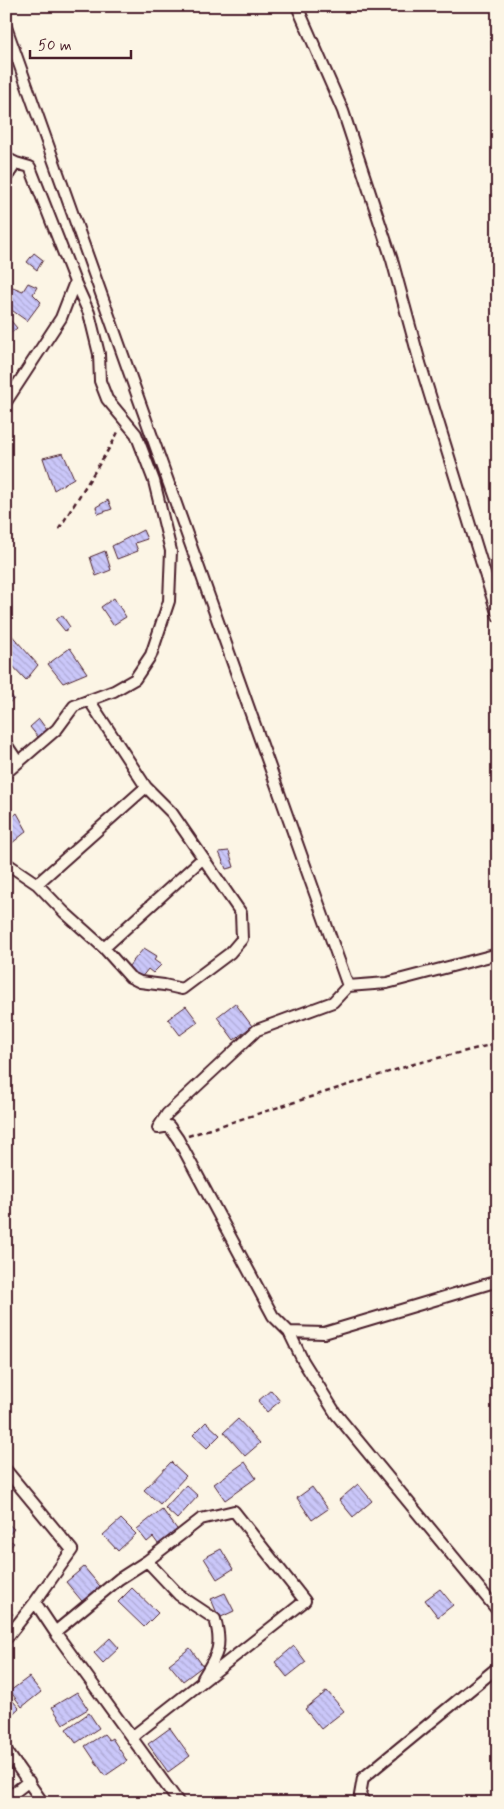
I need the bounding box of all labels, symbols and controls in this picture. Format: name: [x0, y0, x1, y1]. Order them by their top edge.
scale bar: [30, 28, 131, 60]
text: 50 m: [38, 36, 72, 56]

